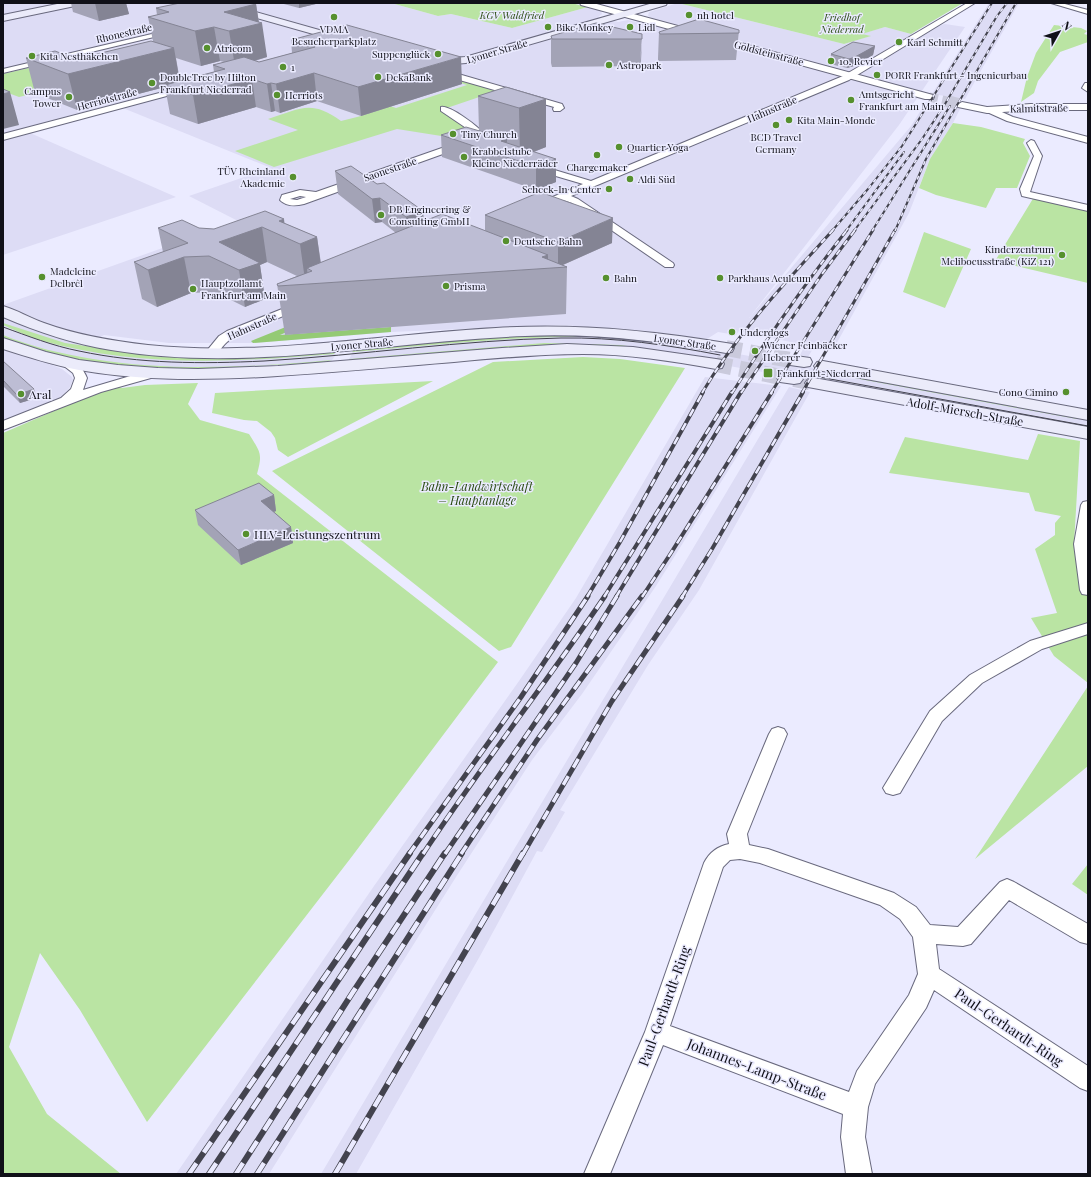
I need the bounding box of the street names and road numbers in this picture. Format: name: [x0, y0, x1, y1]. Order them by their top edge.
street label: Rhonestraße: [95, 20, 153, 46]
street label: Lyoner Straße: [465, 36, 529, 66]
street label: Goldsteinstraße: [733, 37, 805, 69]
street label: Herriotstraße: [75, 84, 139, 114]
street label: Hahnstraße: [745, 92, 799, 126]
street label: Kalmitstraße: [1010, 100, 1068, 116]
street label: Saonestraße: [362, 153, 418, 185]
street label: Hahnstraße: [225, 309, 279, 343]
street label: Lyoner Straße: [653, 331, 717, 353]
street label: Lyoner Straße: [330, 334, 394, 354]
street label: Adolf-Miersch-Straße: [904, 393, 1025, 429]
street label: Paul-Gerhardt-Ring: [633, 942, 695, 1069]
street label: Paul-Gerhardt-Ring: [951, 984, 1067, 1071]
street label: Johannes-Lamp-Straße: [684, 1033, 829, 1104]

